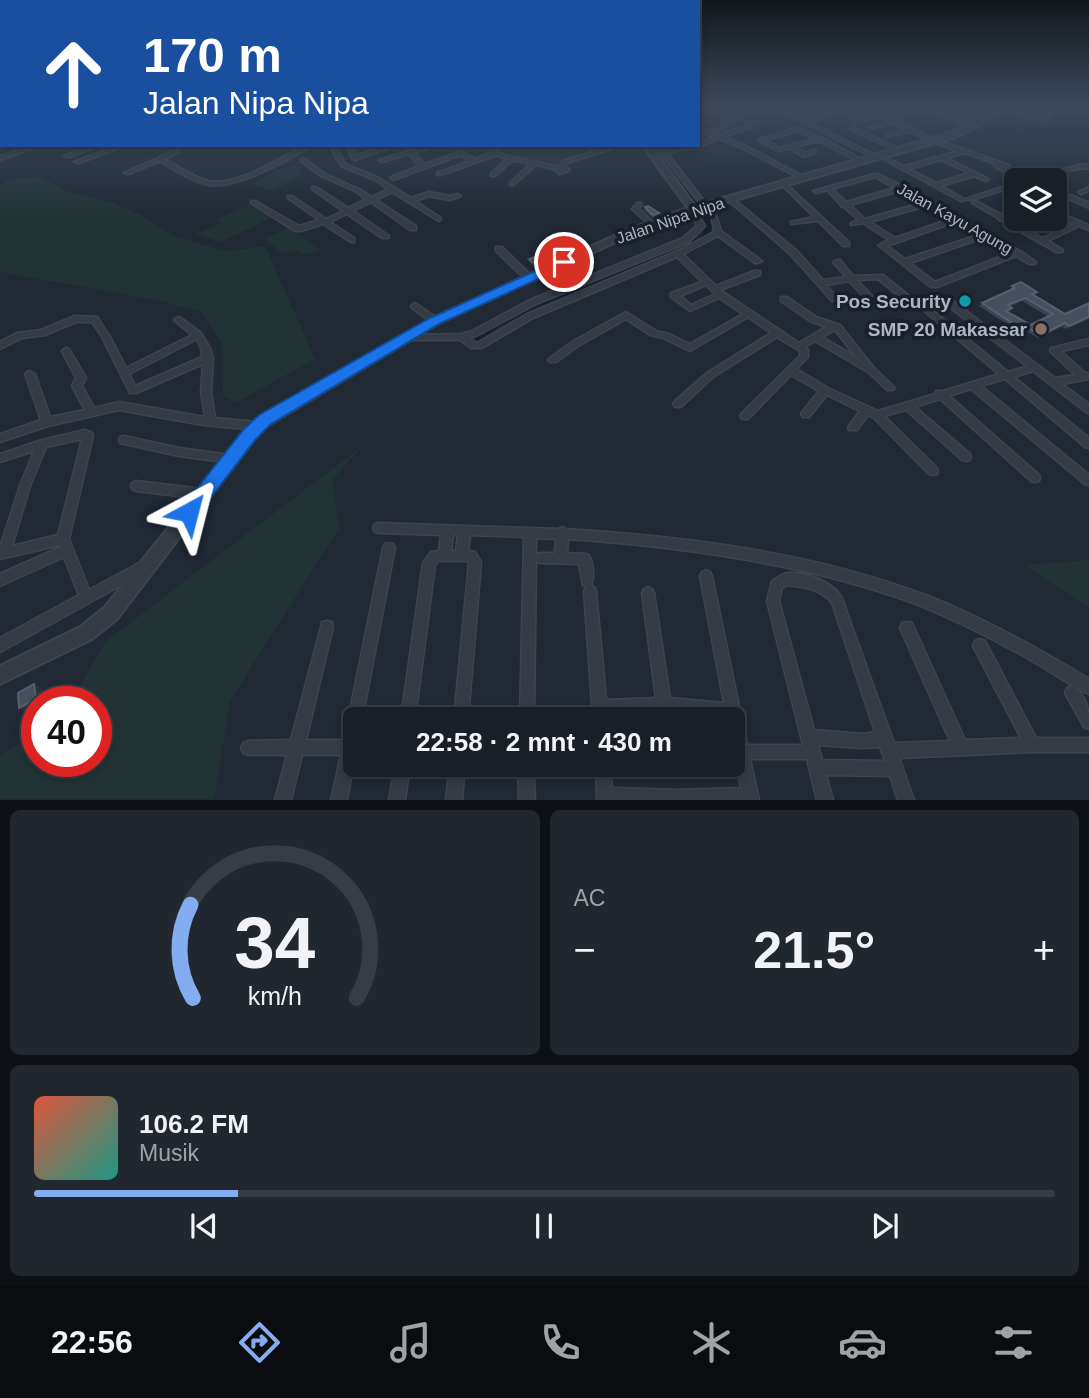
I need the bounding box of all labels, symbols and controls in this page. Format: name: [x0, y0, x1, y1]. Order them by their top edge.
icon: ahead: [28, 28, 119, 119]
text: 170 m: [143, 28, 282, 82]
text: Jalan Nipa Nipa: [143, 85, 369, 121]
map controls: [1004, 168, 1067, 231]
button: layers: [1004, 168, 1067, 231]
street label: Jalan Kayu Agung: [894, 180, 1015, 257]
street label: Jalan Nipa Nipa: [614, 194, 726, 247]
pin: [534, 232, 594, 292]
icon: arrive: [545, 243, 583, 281]
place label: Pos Security: [836, 291, 951, 312]
marker: Pos Security: [957, 293, 973, 309]
place label: SMP 20 Makassar: [868, 319, 1028, 340]
marker: SMP 20 Makassar: [1033, 321, 1049, 337]
position arrow: [152, 475, 226, 549]
speed limit sign: 40: [21, 686, 112, 777]
text: 22:58 · 2 mnt · 430 m: [416, 727, 672, 757]
text: AC: [574, 885, 605, 911]
text: 34: [234, 903, 316, 984]
text: 21.5°: [753, 921, 875, 979]
text: −: [574, 929, 596, 971]
text: +: [1033, 929, 1055, 971]
text: km/h: [248, 982, 302, 1010]
text: 106.2 FM: [139, 1109, 249, 1139]
text: Musik: [139, 1140, 199, 1166]
icon: previous: [185, 1207, 223, 1245]
icon: pause: [525, 1207, 563, 1245]
icon: next: [866, 1207, 904, 1245]
icon: directions: [235, 1318, 284, 1367]
icon: music: [386, 1318, 435, 1367]
icon: phone: [536, 1318, 585, 1367]
icon: climate: [687, 1318, 736, 1367]
icon: car: [838, 1318, 887, 1367]
icon: filters: [989, 1318, 1038, 1367]
text: 22:56: [51, 1324, 133, 1360]

